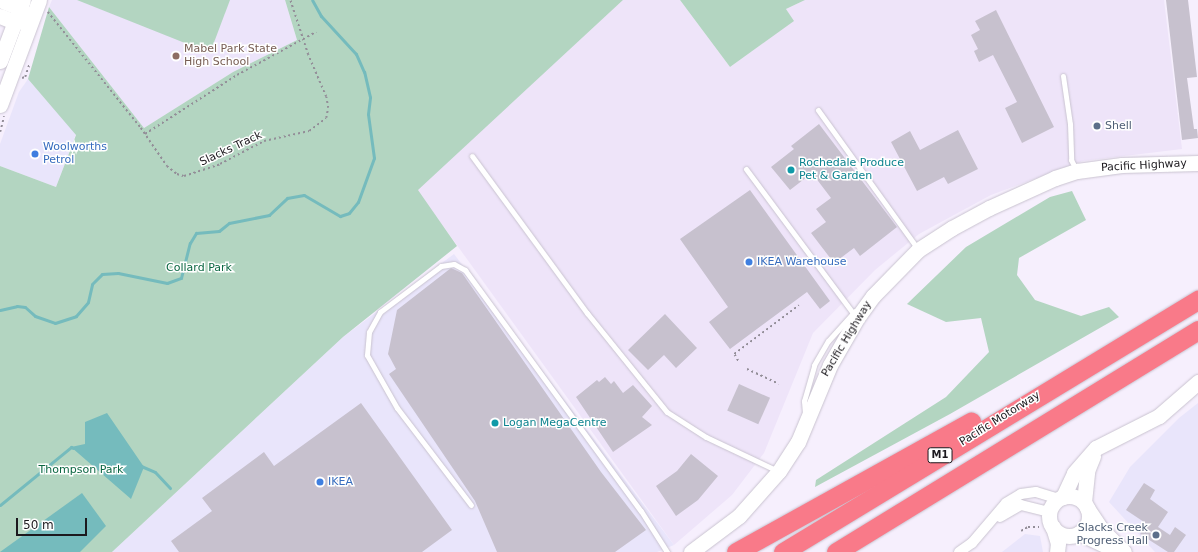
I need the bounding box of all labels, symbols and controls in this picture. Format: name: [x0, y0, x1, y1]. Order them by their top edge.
place label: Mabel Park State High School: [184, 43, 277, 69]
marker: Mabel Park State High School: [171, 51, 181, 61]
place label: Shell: [1105, 119, 1132, 133]
marker: Shell: [1092, 121, 1102, 131]
street label: Slacks Track: [198, 129, 264, 169]
place label: Woolworths Petrol: [43, 141, 107, 167]
marker: Woolworths Petrol: [30, 149, 40, 159]
place label: Rochedale Produce Pet & Garden: [799, 157, 904, 183]
street label: Pacific Highway: [1101, 157, 1187, 175]
marker: Rochedale Produce Pet & Garden: [786, 165, 796, 175]
place label: IKEA Warehouse: [757, 255, 847, 269]
marker: IKEA Warehouse: [744, 257, 754, 267]
park label: Collard Park: [166, 261, 232, 275]
street label: Pacific Highway: [819, 299, 875, 379]
street label: Pacific Motorway: [957, 389, 1043, 449]
place label: Logan MegaCentre: [503, 416, 607, 430]
marker: Logan MegaCentre: [490, 418, 500, 428]
road number: M1: [927, 447, 953, 463]
park label: Thompson Park: [39, 463, 123, 477]
place label: IKEA: [328, 475, 353, 489]
marker: IKEA: [315, 477, 325, 487]
scale bar: [18, 510, 89, 536]
text: 50 m: [23, 518, 54, 532]
place label: Slacks Creek Progress Hall: [1076, 522, 1148, 548]
marker: Slacks Creek Progress Hall: [1151, 530, 1161, 540]

